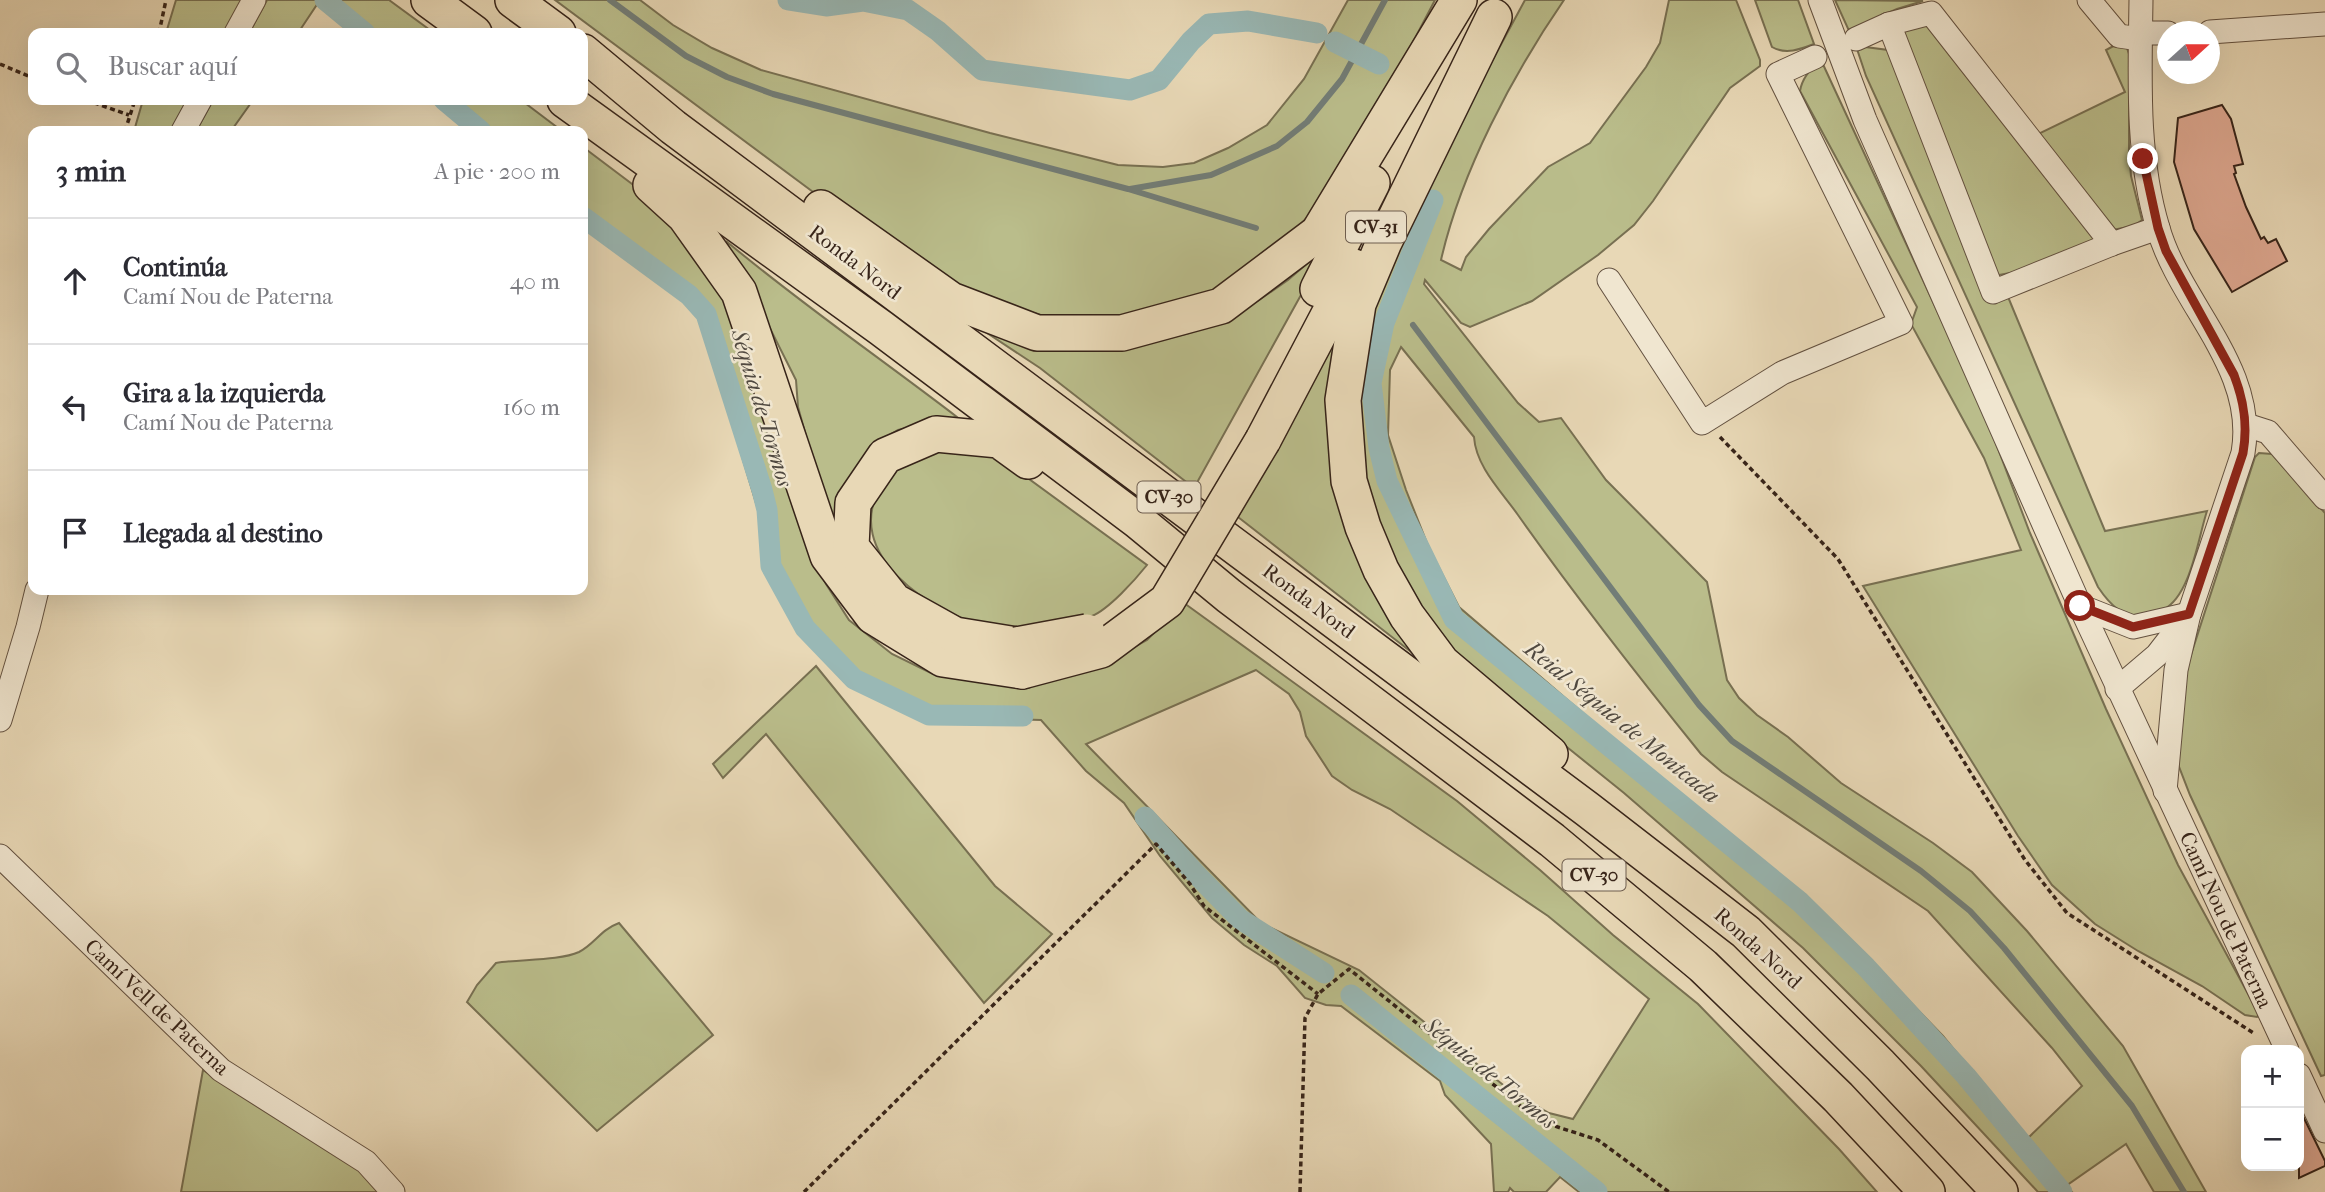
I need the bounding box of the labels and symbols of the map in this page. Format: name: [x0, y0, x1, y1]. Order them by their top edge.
north arrow: [2157, 21, 2220, 84]
route end: [2127, 143, 2158, 174]
road number: CV-31: [1346, 212, 1406, 243]
street label: Ronda Nord: [804, 220, 906, 305]
water label: Séquia de Tormos: [725, 325, 799, 491]
road number: CV-30: [1138, 482, 1200, 512]
street label: Ronda Nord: [1258, 559, 1360, 644]
route start: [2064, 590, 2095, 621]
water label: Reial Séquia de Montcada: [1518, 634, 1725, 809]
street label: Camí Nou de Paterna: [2175, 828, 2277, 1012]
road number: CV-30: [1562, 860, 1626, 890]
street label: Ronda Nord: [1709, 902, 1807, 994]
street label: Camí Vell de Paterna: [80, 934, 234, 1080]
water label: Séquia de Tormos: [1417, 1011, 1563, 1135]

